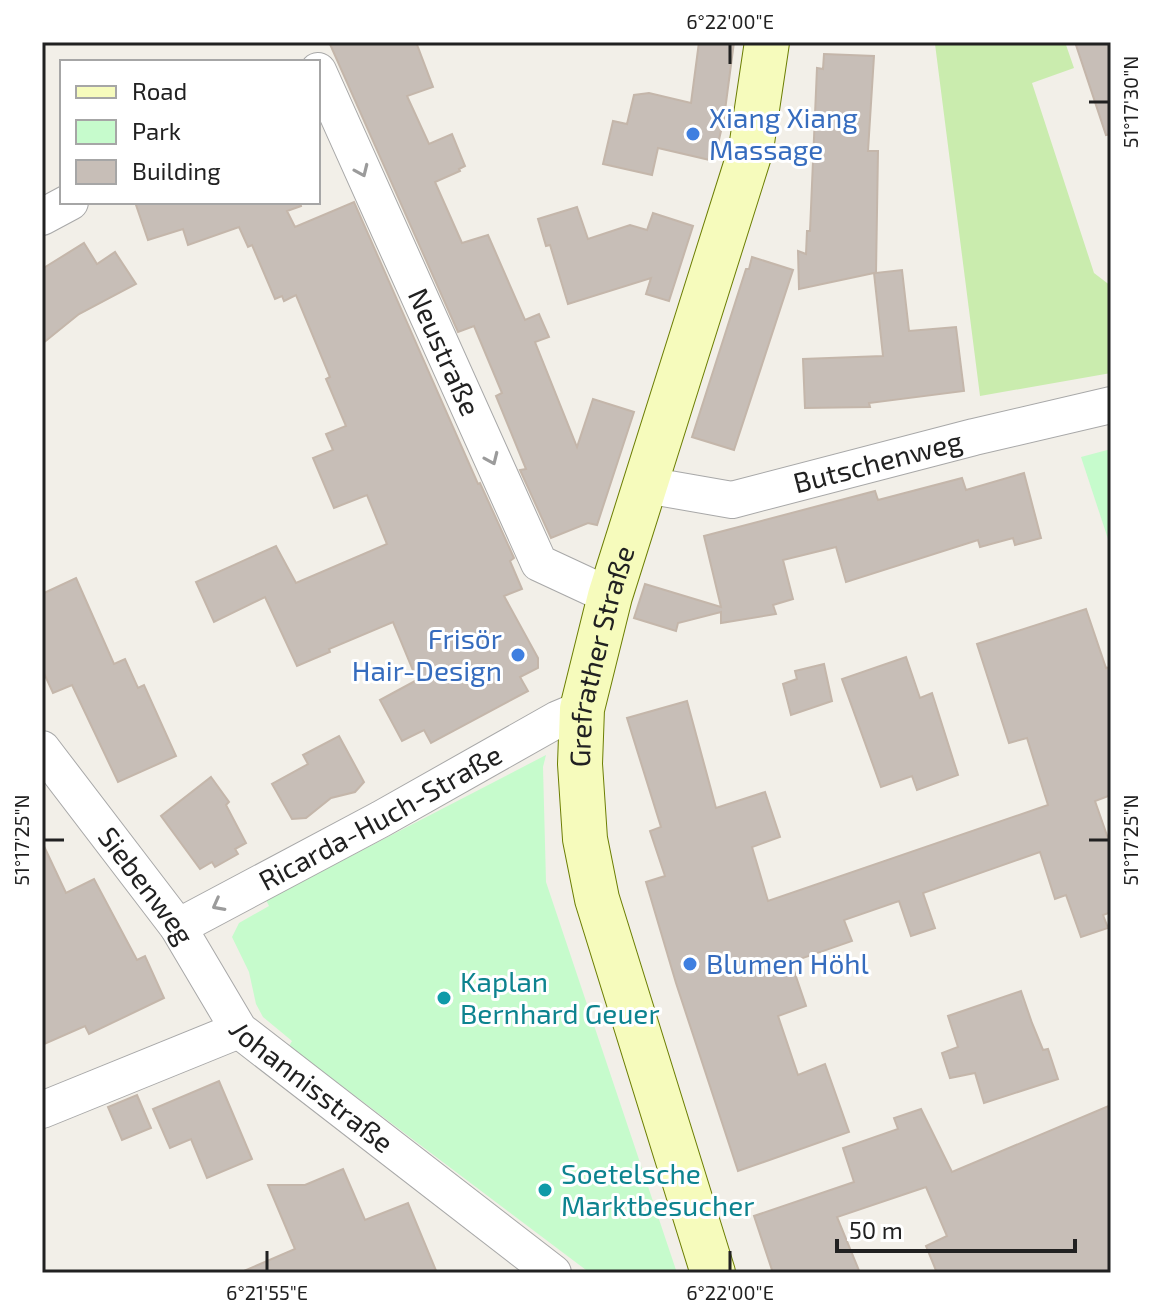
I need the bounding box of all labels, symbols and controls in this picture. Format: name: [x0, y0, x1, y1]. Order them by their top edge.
text: 6°22'00"E: [686, 9, 774, 33]
text: 51°17'30"N: [1118, 56, 1142, 148]
legend: [60, 60, 320, 204]
text: Road: [132, 76, 187, 105]
place label: Xiang Xiang Massage: [709, 100, 858, 166]
text: Park: [132, 116, 181, 145]
marker: Xiang Xiang Massage: [684, 125, 702, 143]
text: Building: [132, 156, 221, 185]
one-way arrow: [352, 162, 368, 177]
street label: Neustraße: [402, 282, 489, 421]
street label: Butschenweg: [789, 423, 966, 499]
one-way arrow: [482, 450, 498, 465]
street label: Grefrather Straße: [562, 541, 641, 768]
place label: Frisör Hair-Design: [352, 621, 502, 687]
marker: Frisör Hair-Design: [509, 646, 527, 664]
street label: Ricarda-Huch-Straße: [253, 736, 507, 897]
text: 51°17'25"N: [9, 794, 33, 886]
text: 51°17'25"N: [1118, 794, 1142, 886]
street label: Siebenweg: [92, 820, 203, 950]
one-way arrow: [211, 896, 226, 911]
place label: Blumen Höhl: [706, 946, 870, 980]
marker: Blumen Höhl: [681, 955, 699, 973]
place label: Kaplan Bernhard Geuer: [460, 964, 660, 1030]
marker: Kaplan Bernhard Geuer: [435, 989, 453, 1007]
street label: Johannisstraße: [222, 1016, 401, 1159]
place label: Soetelsche Marktbesucher: [561, 1156, 754, 1222]
marker: Soetelsche Marktbesucher: [536, 1181, 554, 1199]
scale bar: [837, 1203, 1075, 1253]
text: 50 m: [849, 1215, 903, 1244]
text: 6°21'55"E: [226, 1280, 308, 1304]
text: 6°22'00"E: [686, 1280, 774, 1304]

